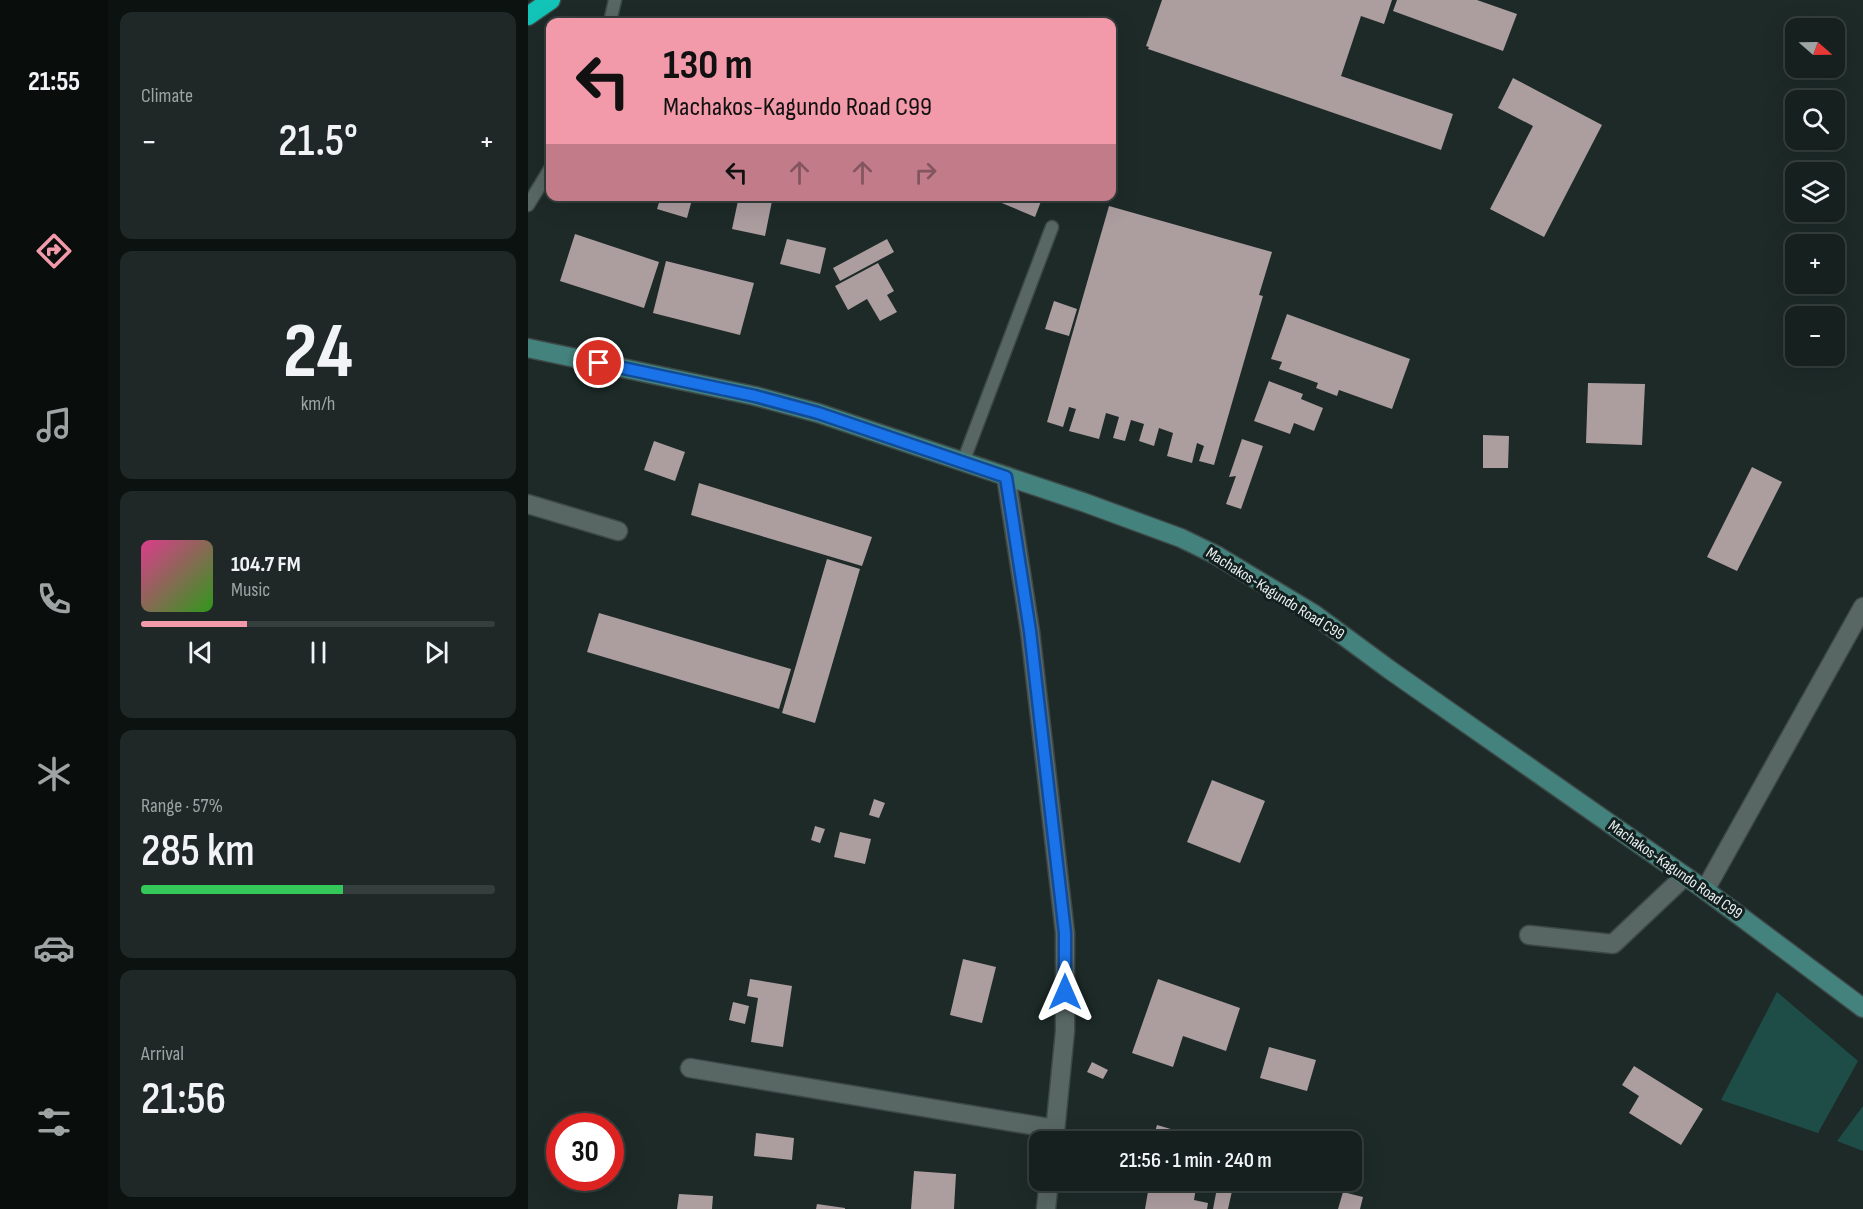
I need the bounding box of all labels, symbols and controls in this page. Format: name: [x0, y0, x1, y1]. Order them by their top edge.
north arrow: [1785, 18, 1845, 78]
map controls: [1785, 18, 1845, 366]
text: 130 m: [663, 40, 753, 91]
icon: left: [564, 42, 642, 120]
text: 21:55: [28, 66, 80, 98]
text: Climate: [141, 84, 193, 108]
button: search: [1785, 90, 1845, 150]
text: Machakos-Kagundo Road C99: [663, 91, 932, 123]
text: 21.5°: [278, 114, 358, 169]
text: −: [141, 122, 157, 162]
text: +: [479, 122, 495, 162]
icon: left: [720, 156, 753, 189]
icon: ahead: [783, 156, 816, 189]
icon: ahead: [846, 156, 879, 189]
icon: right: [909, 156, 942, 189]
button: layers: [1785, 162, 1845, 222]
icon: directions: [33, 230, 75, 272]
button: +: [1785, 234, 1845, 294]
text: 24: [283, 306, 353, 399]
button: −: [1785, 306, 1845, 366]
pin: [573, 337, 624, 388]
icon: arrive: [582, 346, 615, 379]
text: km/h: [301, 392, 335, 416]
icon: music: [33, 404, 75, 446]
street label: Machakos-Kagundo Road C99: [1202, 544, 1348, 644]
text: 104.7 FM: [231, 551, 301, 578]
icon: phone: [33, 578, 75, 620]
text: Music: [231, 578, 270, 602]
icon: previous: [184, 636, 217, 669]
icon: pause: [302, 636, 335, 669]
icon: next: [420, 636, 453, 669]
icon: climate: [33, 753, 75, 795]
text: Range · 57%: [141, 794, 223, 818]
street label: Machakos-Kagundo Road C99: [1604, 816, 1746, 924]
text: 285 km: [141, 824, 255, 879]
icon: car: [33, 927, 75, 969]
position arrow: [1033, 960, 1097, 1024]
text: Arrival: [141, 1042, 184, 1066]
text: 21:56: [141, 1072, 226, 1127]
icon: filters: [33, 1101, 75, 1143]
speed limit sign: 30: [546, 1113, 624, 1191]
text: 21:56 · 1 min · 240 m: [1119, 1147, 1272, 1174]

